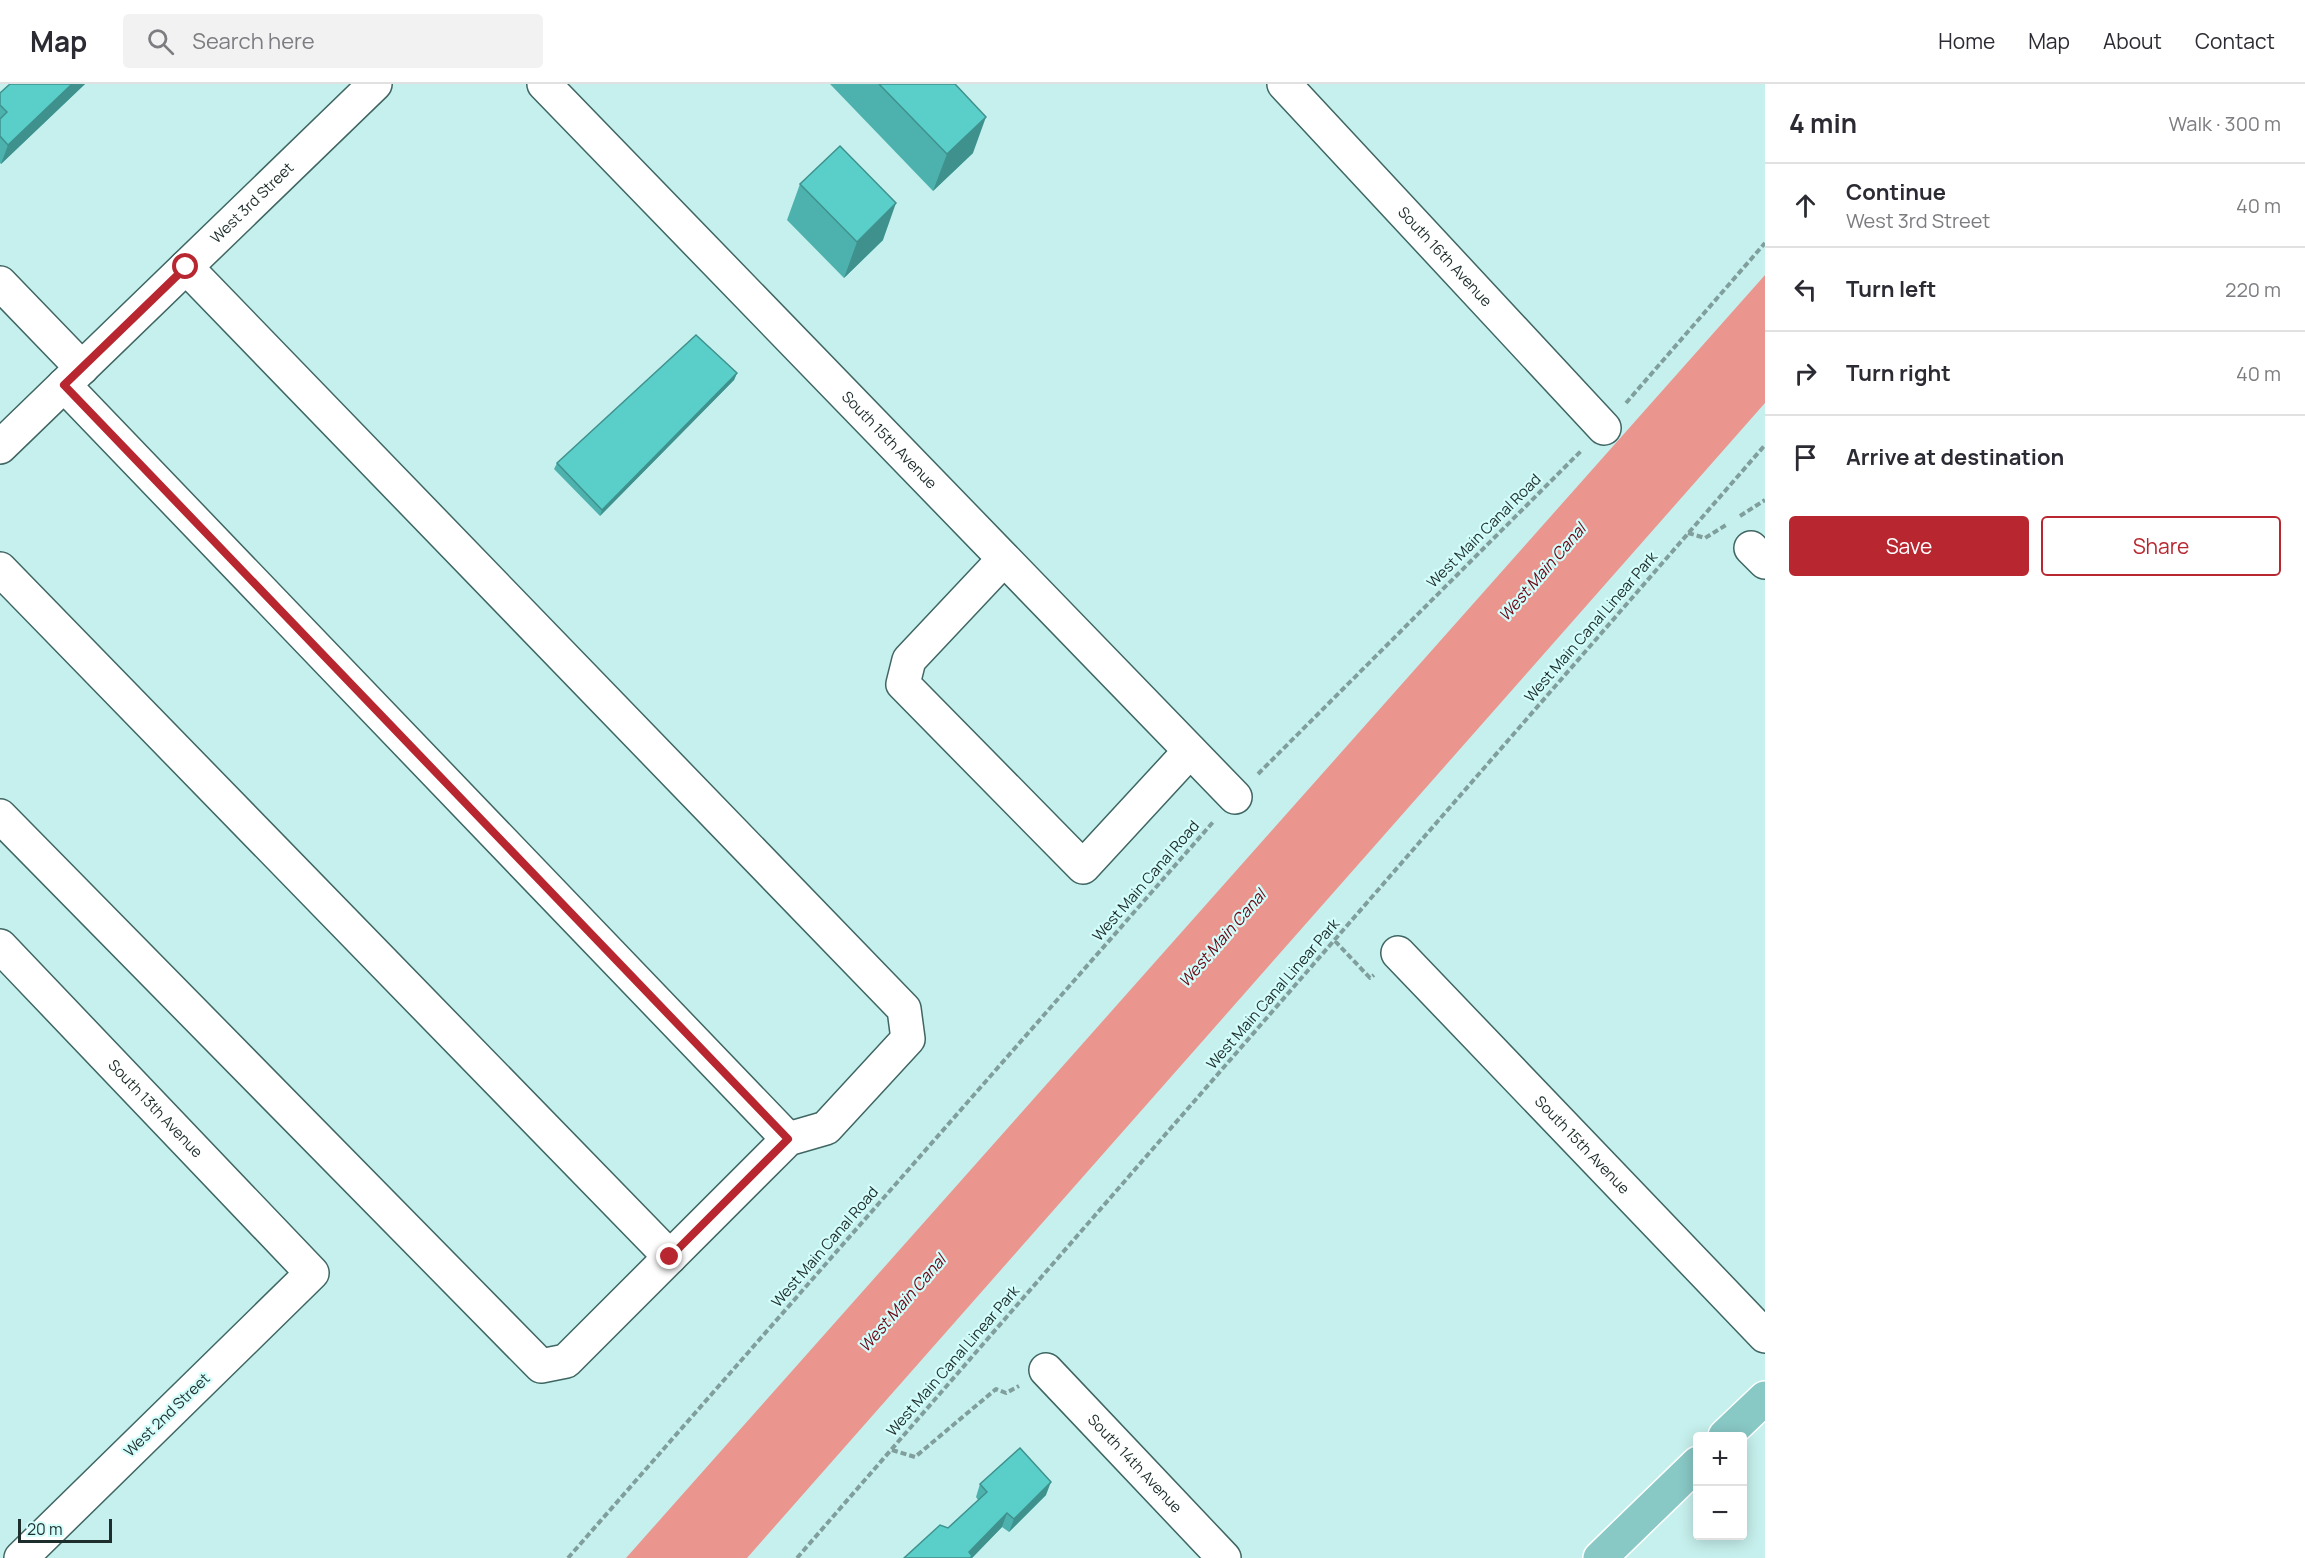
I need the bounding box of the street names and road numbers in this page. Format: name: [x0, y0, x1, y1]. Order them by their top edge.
street label: West 3rd Street: [206, 157, 298, 248]
street label: South 16th Avenue: [1393, 202, 1497, 311]
street label: South 15th Avenue: [837, 386, 942, 494]
street label: West Main Canal Road: [1423, 470, 1545, 592]
street label: West Main Canal Linear Park: [1519, 546, 1662, 706]
street label: West Main Canal Road: [1087, 816, 1204, 945]
street label: West Main Canal Linear Park: [1201, 913, 1344, 1073]
street label: South 13th Avenue: [104, 1055, 208, 1162]
street label: South 15th Avenue: [1530, 1091, 1635, 1199]
street label: West Main Canal Road: [766, 1182, 883, 1311]
street label: West Main Canal Linear Park: [881, 1280, 1024, 1440]
street label: West 2nd Street: [119, 1368, 214, 1461]
street label: South 14th Avenue: [1083, 1409, 1187, 1518]

